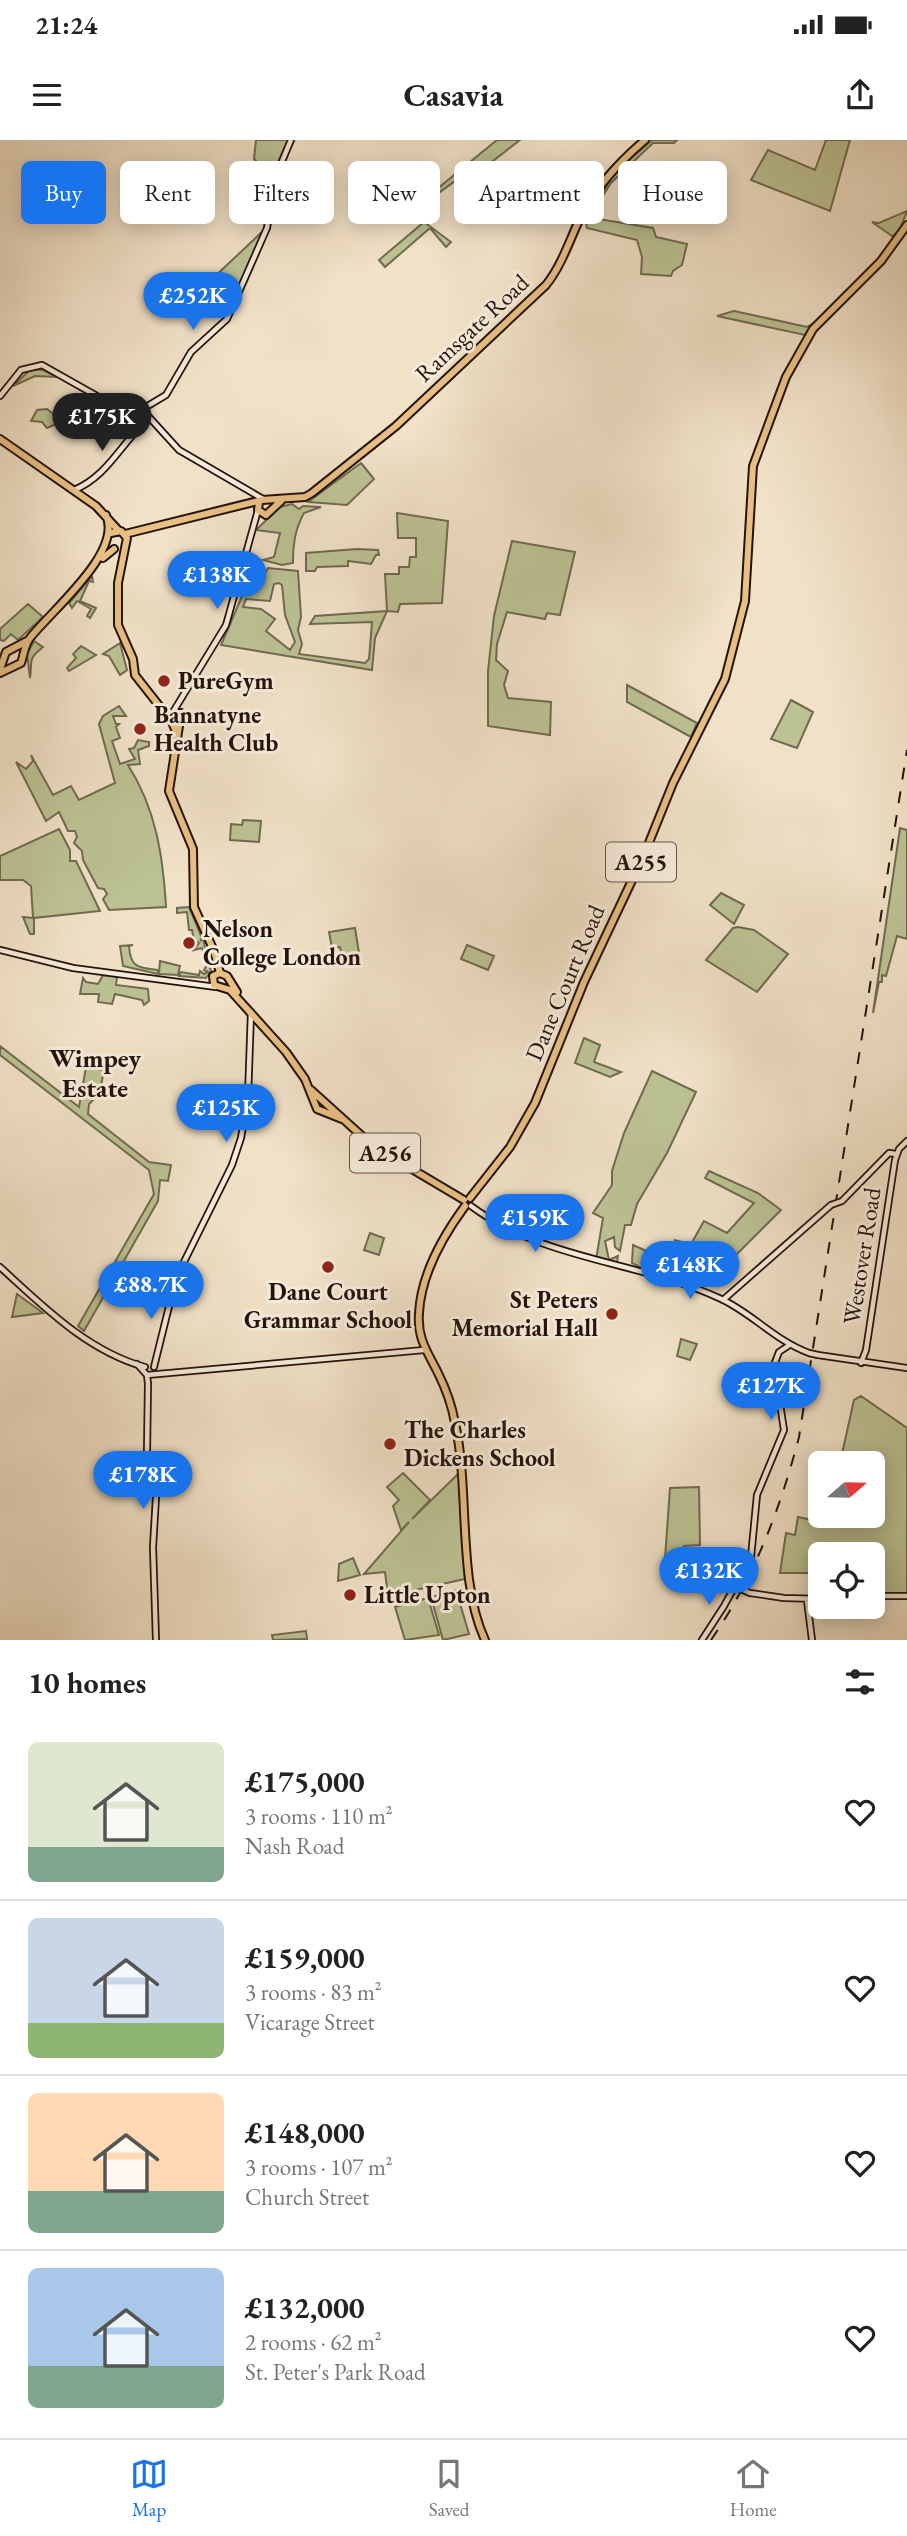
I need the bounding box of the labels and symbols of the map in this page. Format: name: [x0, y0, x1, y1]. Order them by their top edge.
street label: Ramsgate Road: [408, 266, 536, 388]
pin: £252K: [144, 272, 242, 332]
pin: £175K: [53, 394, 151, 453]
pin: £138K: [168, 552, 266, 611]
place label: PureGym: [178, 665, 274, 697]
marker: PureGym: [156, 673, 172, 689]
place label: Bannatyne Health Club: [154, 699, 278, 758]
marker: Bannatyne Health Club: [132, 721, 148, 737]
road number: A255: [606, 842, 676, 882]
street label: Dane Court Road: [518, 899, 612, 1066]
place label: Nelson College London: [203, 913, 362, 973]
marker: Nelson College London: [181, 935, 197, 951]
district label: Wimpey Estate: [49, 1041, 142, 1105]
pin: £125K: [177, 1084, 275, 1144]
road number: A256: [350, 1134, 420, 1172]
street label: Westover Road: [835, 1184, 888, 1327]
pin: £159K: [486, 1194, 584, 1254]
pin: £148K: [641, 1242, 739, 1301]
marker: Dane Court Grammar School: [320, 1259, 336, 1275]
pin: £88.7K: [94, 1262, 208, 1321]
place label: Dane Court Grammar School: [244, 1276, 412, 1335]
place label: St Peters Memorial Hall: [452, 1284, 598, 1343]
marker: St Peters Memorial Hall: [604, 1306, 620, 1322]
pin: £127K: [722, 1362, 820, 1422]
place label: The Charles Dickens School: [404, 1414, 556, 1473]
marker: The Charles Dickens School: [382, 1436, 398, 1452]
north arrow: [808, 1451, 886, 1528]
pin: £178K: [94, 1452, 192, 1511]
pin: £132K: [660, 1548, 758, 1607]
place label: Little Upton: [364, 1579, 491, 1610]
marker: Little Upton: [342, 1587, 358, 1603]

